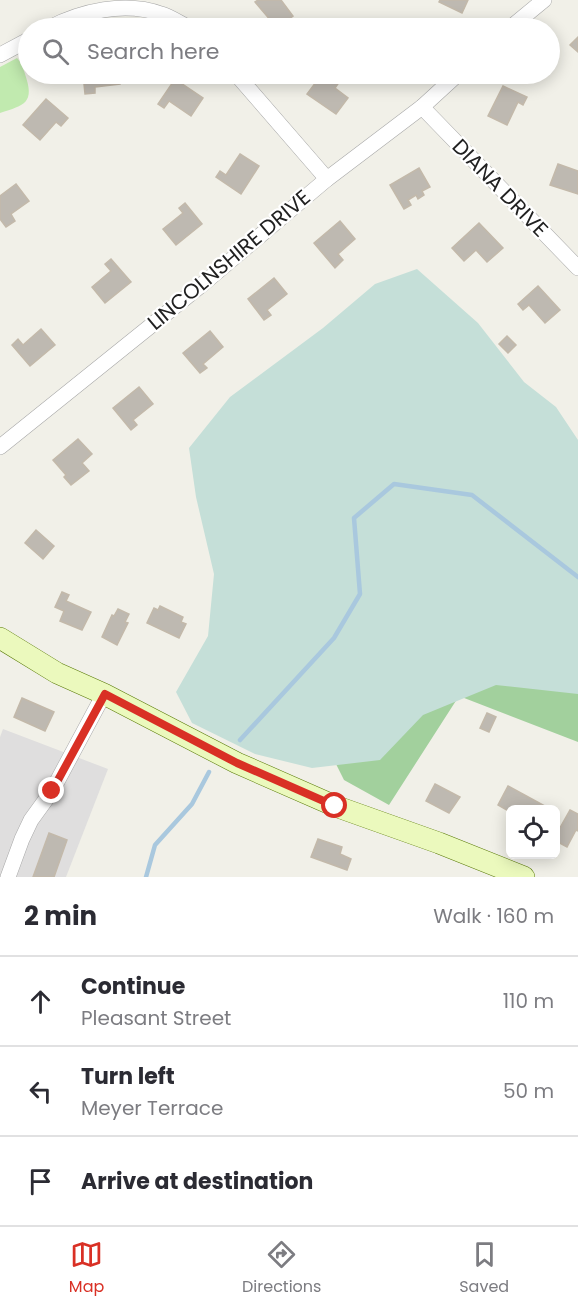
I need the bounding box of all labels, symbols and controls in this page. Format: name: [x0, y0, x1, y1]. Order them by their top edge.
search box: [18, 18, 560, 84]
icon: search: [39, 35, 72, 68]
text: Search here: [87, 36, 220, 67]
street label: DIANA DRIVE: [446, 132, 555, 243]
street label: LINCOLNSHIRE DRIVE: [141, 183, 316, 336]
route end: [38, 777, 64, 803]
route start: [321, 792, 347, 818]
map controls: [506, 805, 560, 859]
button: locate: [506, 805, 560, 859]
text: 2 min: [24, 898, 97, 934]
text: Walk · 160 m: [433, 902, 554, 930]
text: Continue: [81, 971, 185, 1002]
icon: ahead: [24, 985, 57, 1018]
text: 110 m: [503, 987, 554, 1015]
text: Pleasant Street: [81, 1004, 231, 1032]
text: Turn left: [81, 1061, 175, 1092]
icon: left: [24, 1075, 57, 1108]
text: 50 m: [503, 1077, 554, 1105]
text: Meyer Terrace: [81, 1094, 223, 1122]
icon: arrive: [24, 1165, 57, 1198]
text: Arrive at destination: [81, 1166, 313, 1197]
tab: Map: [69, 1238, 104, 1299]
tab: Directions: [242, 1238, 321, 1299]
tab: Saved: [459, 1238, 509, 1299]

